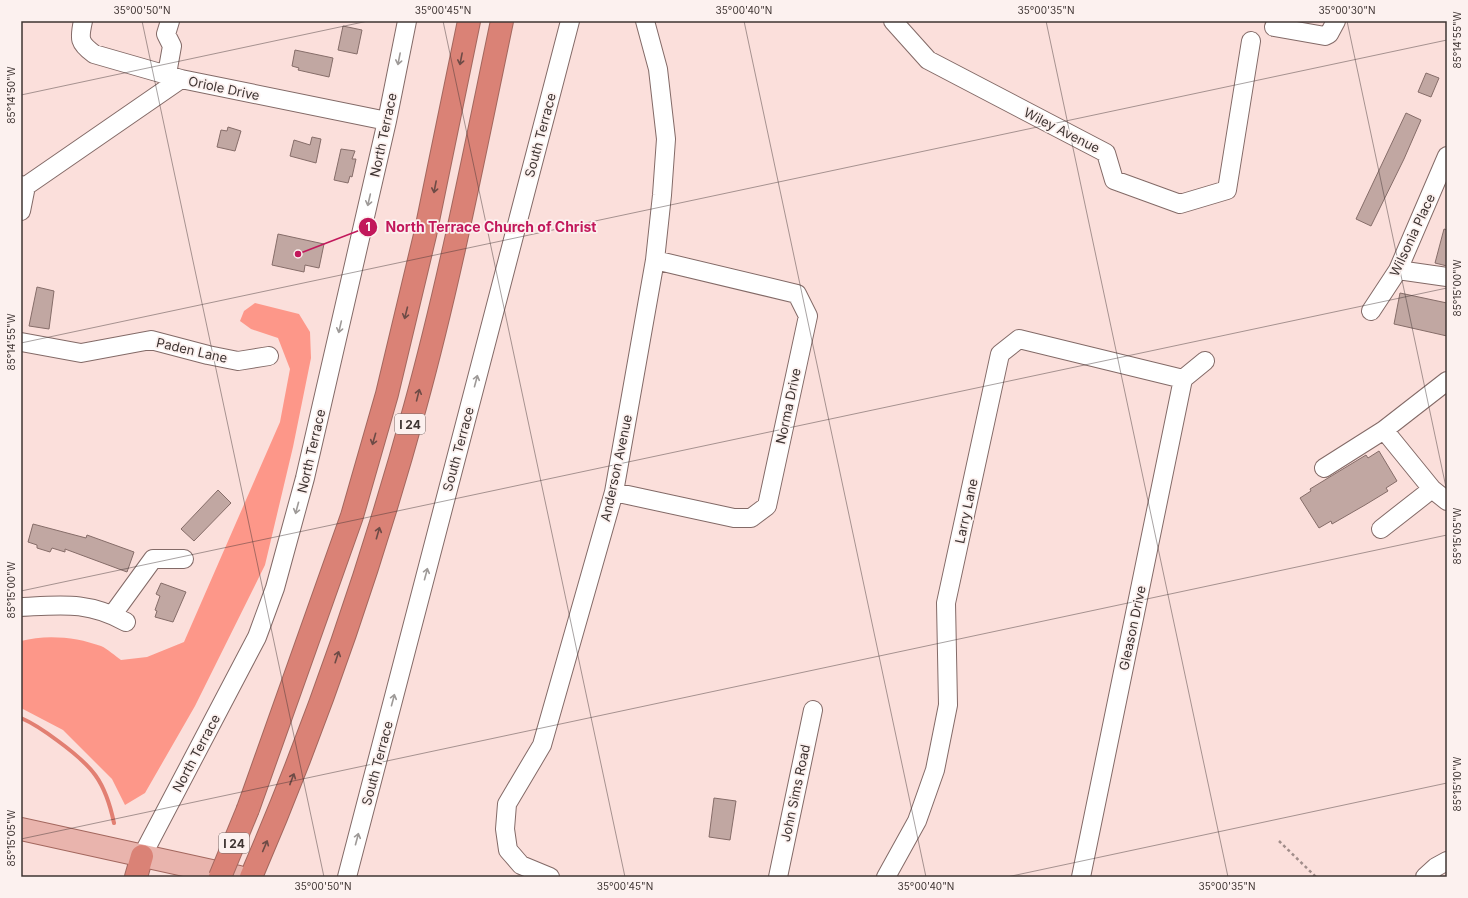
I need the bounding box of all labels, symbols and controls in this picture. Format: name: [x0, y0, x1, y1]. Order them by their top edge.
text: 35°00'50"N: [113, 4, 171, 16]
text: 35°00'45"N: [415, 4, 471, 16]
text: 35°00'40"N: [716, 4, 772, 16]
text: 35°00'35"N: [1018, 4, 1074, 16]
text: 35°00'30"N: [1318, 4, 1376, 16]
text: 85°14'55"W: [1451, 11, 1463, 69]
one-way arrow: [395, 52, 403, 65]
one-way arrow: [457, 52, 465, 65]
text: 85°14'50"W: [5, 66, 17, 124]
street label: Oriole Drive: [187, 73, 261, 103]
street label: North Terrace: [366, 91, 400, 179]
street label: South Terrace: [521, 91, 559, 179]
street label: Wiley Avenue: [1021, 104, 1103, 156]
one-way arrow: [431, 180, 439, 193]
street label: Wilsonia Place: [1386, 191, 1438, 279]
one-way arrow: [364, 193, 372, 206]
callout: North Terrace Church of Christ: [358, 214, 605, 240]
text: North Terrace Church of Christ: [386, 218, 596, 235]
text: 1: [365, 219, 371, 234]
text: 85°15'00"W: [1451, 259, 1463, 317]
one-way arrow: [402, 307, 410, 320]
text: 85°14'55"W: [5, 313, 17, 371]
one-way arrow: [335, 320, 343, 333]
street label: Paden Lane: [155, 334, 229, 366]
street label: Norma Drive: [772, 367, 804, 445]
one-way arrow: [473, 374, 480, 387]
one-way arrow: [415, 389, 423, 402]
street label: South Terrace: [439, 405, 477, 493]
street label: North Terrace: [294, 408, 328, 494]
street label: Anderson Avenue: [597, 413, 635, 523]
road number: I 24: [395, 414, 425, 434]
one-way arrow: [370, 432, 377, 445]
street label: Larry Lane: [951, 477, 981, 545]
one-way arrow: [293, 501, 300, 514]
text: 85°15'05"W: [1451, 507, 1463, 564]
one-way arrow: [375, 527, 382, 540]
text: 85°15'00"W: [5, 561, 17, 619]
one-way arrow: [423, 568, 430, 581]
street label: Gleason Drive: [1115, 584, 1149, 672]
one-way arrow: [334, 650, 341, 663]
one-way arrow: [390, 694, 397, 707]
street label: North Terrace: [169, 711, 223, 795]
street label: South Terrace: [358, 719, 396, 807]
street label: John Sims Road: [777, 743, 813, 843]
text: 85°15'10"W: [1451, 756, 1463, 811]
one-way arrow: [289, 773, 297, 785]
text: 85°15'05"W: [5, 809, 17, 866]
road number: I 24: [219, 833, 249, 853]
one-way arrow: [354, 833, 361, 846]
one-way arrow: [262, 840, 269, 852]
text: 35°00'50"N: [294, 880, 352, 892]
text: 35°00'45"N: [597, 880, 653, 892]
text: 35°00'40"N: [898, 880, 954, 892]
text: 35°00'35"N: [1199, 880, 1255, 892]

